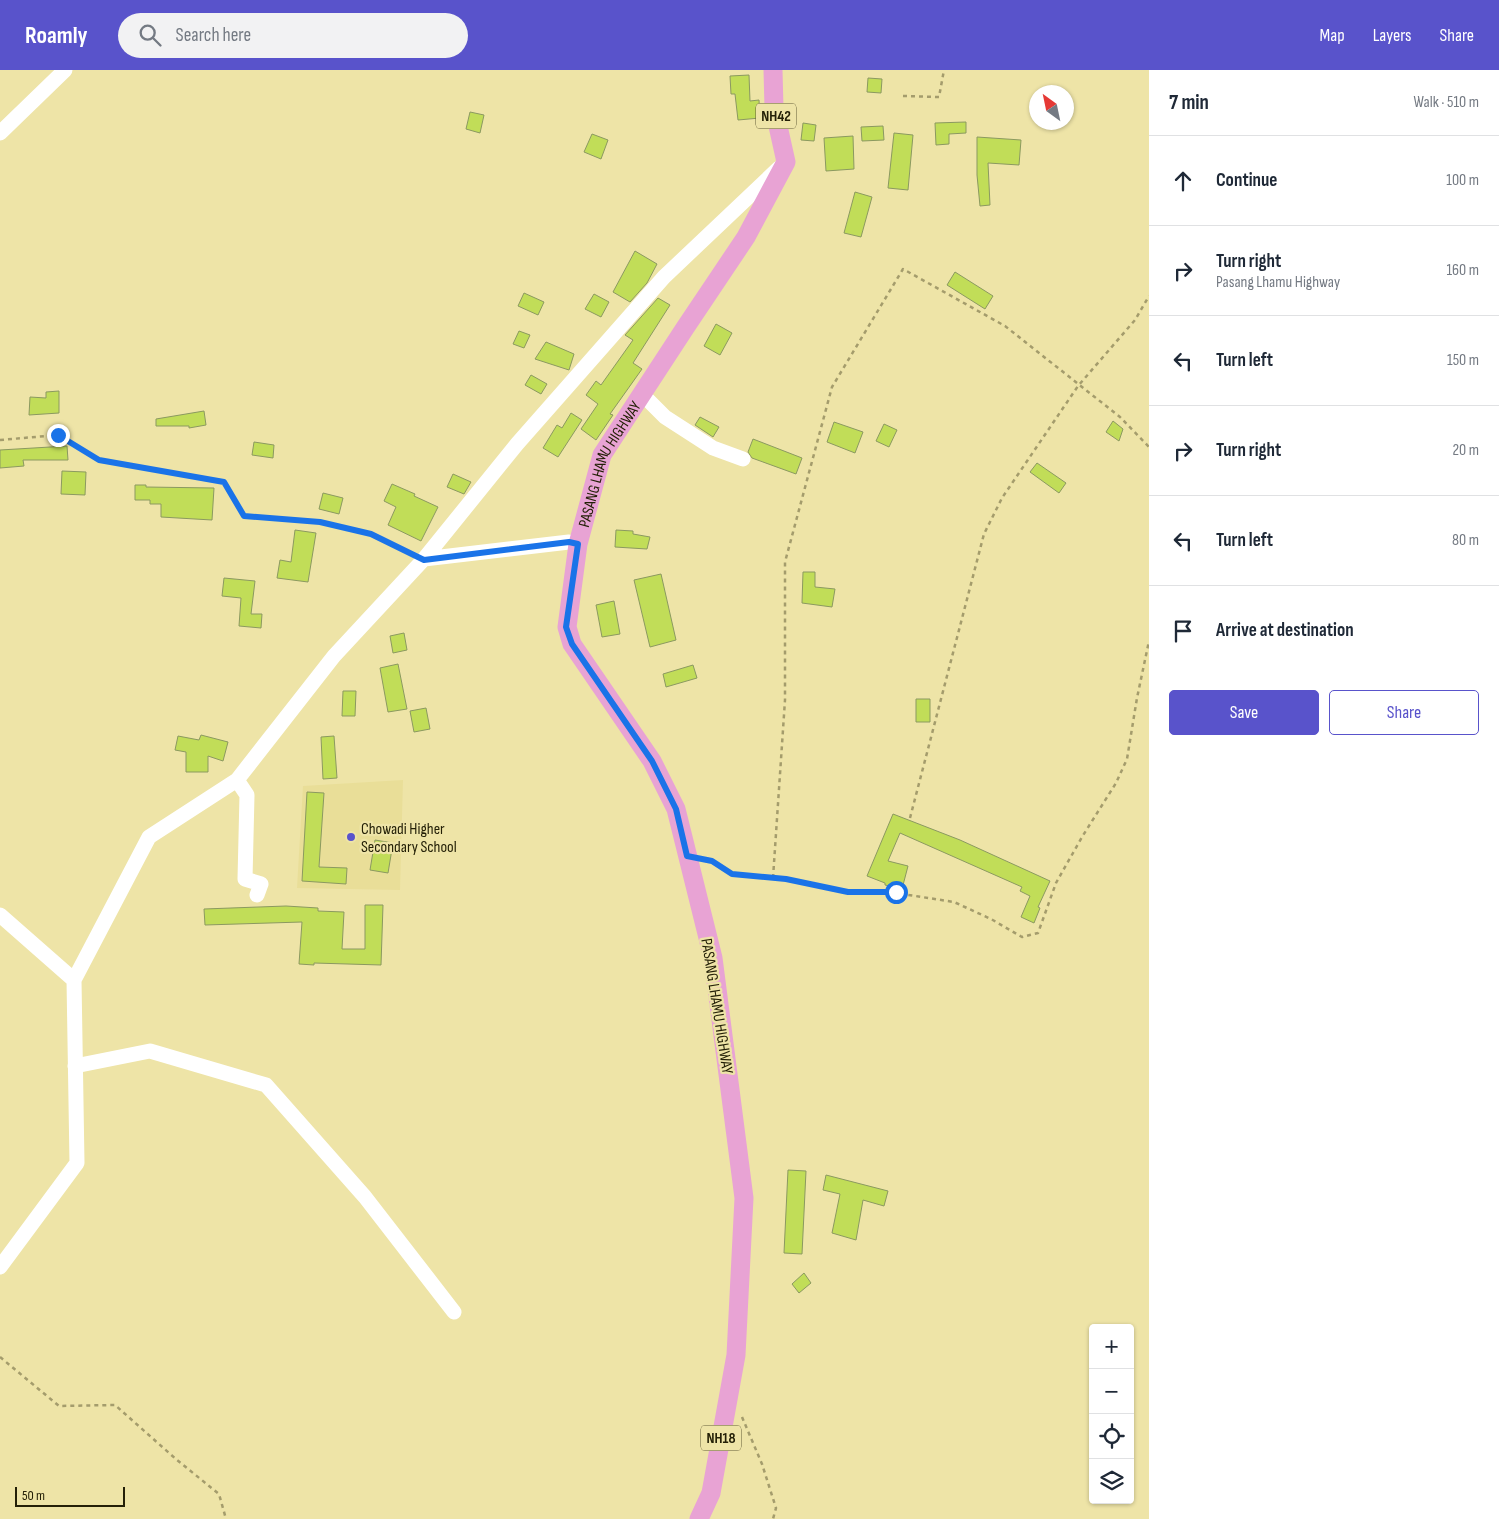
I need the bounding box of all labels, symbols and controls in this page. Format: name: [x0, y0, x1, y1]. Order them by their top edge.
search box: [118, 13, 468, 58]
text: Roamly: [25, 21, 88, 50]
icon: search: [136, 21, 164, 49]
text: Search here: [176, 24, 251, 47]
text: Map: [1320, 25, 1345, 46]
text: Layers: [1373, 25, 1412, 46]
text: Share: [1440, 25, 1474, 46]
north arrow: [1029, 85, 1074, 130]
text: 7 min: [1169, 90, 1209, 115]
text: Walk · 510 m: [1414, 93, 1479, 112]
road number: NH42: [756, 104, 796, 128]
icon: ahead: [1169, 167, 1197, 195]
text: Continue: [1216, 169, 1277, 192]
text: 100 m: [1446, 171, 1479, 190]
text: Turn right: [1216, 250, 1281, 273]
icon: right: [1169, 257, 1197, 285]
text: 160 m: [1446, 261, 1479, 280]
text: Pasang Lhamu Highway: [1216, 273, 1340, 292]
icon: left: [1169, 347, 1197, 375]
text: Turn left: [1216, 349, 1273, 372]
text: 150 m: [1447, 351, 1479, 370]
street label: PASANG LHAMU HIGHWAY: [575, 398, 646, 529]
route end: [47, 424, 70, 447]
icon: right: [1169, 437, 1197, 465]
text: Turn right: [1216, 439, 1281, 462]
text: 20 m: [1452, 441, 1479, 460]
icon: left: [1169, 527, 1197, 555]
text: Turn left: [1216, 529, 1273, 552]
text: 80 m: [1452, 531, 1479, 550]
icon: arrive: [1169, 617, 1197, 645]
text: Arrive at destination: [1216, 619, 1354, 642]
button: Save: [1169, 690, 1319, 735]
button: Share: [1329, 690, 1479, 735]
place label: Chowadi Higher Secondary School: [361, 820, 457, 857]
marker: Chowadi Higher Secondary School: [345, 831, 357, 843]
route start: [885, 881, 908, 904]
street label: PASANG LHAMU HIGHWAY: [696, 937, 737, 1076]
map controls: [1089, 1324, 1134, 1504]
button: +: [1089, 1324, 1134, 1369]
button: −: [1089, 1369, 1134, 1414]
button: locate: [1089, 1414, 1134, 1459]
road number: NH18: [701, 1426, 741, 1450]
button: layers: [1089, 1459, 1134, 1504]
scale bar: [15, 1484, 125, 1507]
text: 50 m: [22, 1487, 45, 1504]

